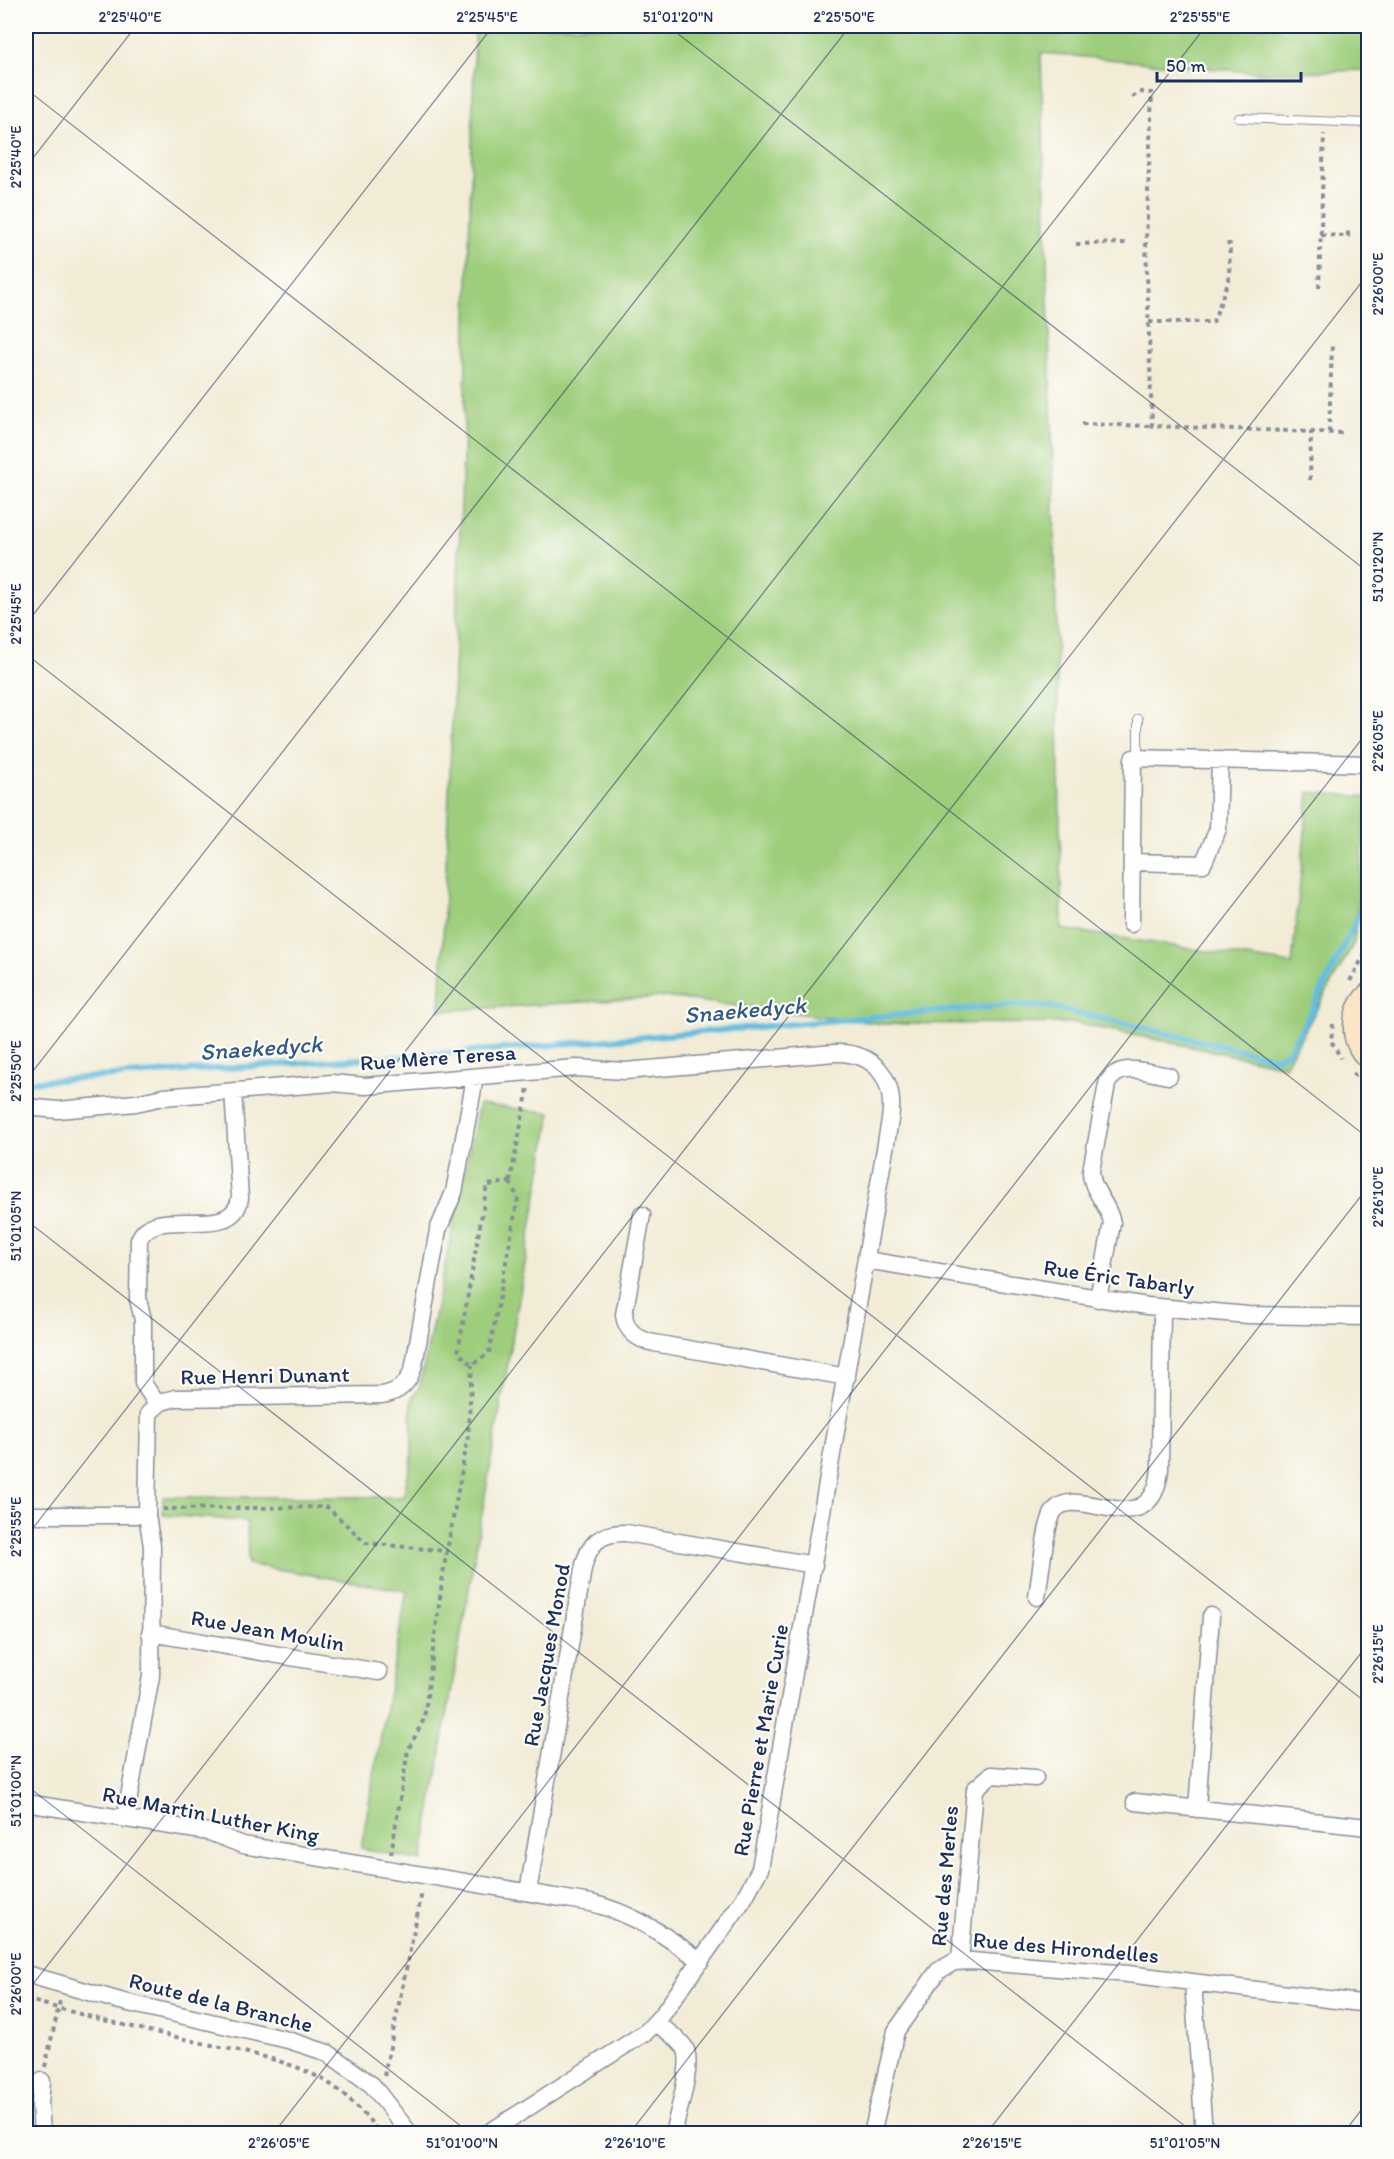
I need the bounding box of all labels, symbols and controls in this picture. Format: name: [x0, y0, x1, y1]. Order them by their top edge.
text: 2°25'40"E: [99, 8, 161, 26]
text: 2°25'45"E: [456, 8, 518, 26]
text: 51°01'20"N: [643, 8, 713, 26]
text: 2°25'50"E: [813, 8, 875, 26]
text: 2°25'55"E: [1170, 8, 1230, 26]
scale bar: [1157, 45, 1301, 83]
text: 50 m: [1166, 55, 1206, 77]
text: 2°25'40"E: [7, 126, 25, 188]
text: 2°26'00"E: [1369, 252, 1387, 316]
text: 51°01'20"N: [1369, 532, 1387, 602]
text: 2°25'45"E: [7, 583, 25, 645]
text: 2°26'05"E: [1369, 710, 1387, 772]
water label: Snaekedyck: [683, 990, 809, 1029]
water label: Snaekedyck: [199, 1029, 325, 1066]
street label: Rue Mère Teresa: [359, 1039, 518, 1076]
text: 2°25'50"E: [7, 1040, 25, 1102]
text: 2°26'10"E: [1369, 1167, 1387, 1227]
text: 51°01'05"N: [7, 1191, 25, 1261]
street label: Rue Éric Tabarly: [1042, 1254, 1196, 1301]
street label: Rue Henri Dunant: [180, 1361, 350, 1390]
text: 2°25'55"E: [7, 1497, 25, 1557]
street label: Rue Jacques Monod: [517, 1561, 576, 1749]
street label: Rue Jean Moulin: [189, 1604, 347, 1657]
street label: Rue Pierre et Marie Curie: [727, 1622, 794, 1858]
text: 2°26'15"E: [1369, 1624, 1387, 1684]
text: 51°01'00"N: [7, 1755, 25, 1827]
street label: Rue Martin Luther King: [100, 1780, 322, 1849]
street label: Rue des Merles: [925, 1804, 964, 1948]
street label: Rue des Hirondelles: [972, 1926, 1160, 1969]
text: 2°26'00"E: [7, 1952, 25, 2016]
street label: Route de la Branche: [126, 1967, 315, 2038]
text: 2°26'05"E: [248, 2134, 310, 2152]
text: 51°01'00"N: [426, 2134, 498, 2152]
text: 2°26'10"E: [605, 2134, 665, 2152]
text: 2°26'15"E: [962, 2134, 1022, 2152]
text: 51°01'05"N: [1150, 2134, 1220, 2152]

